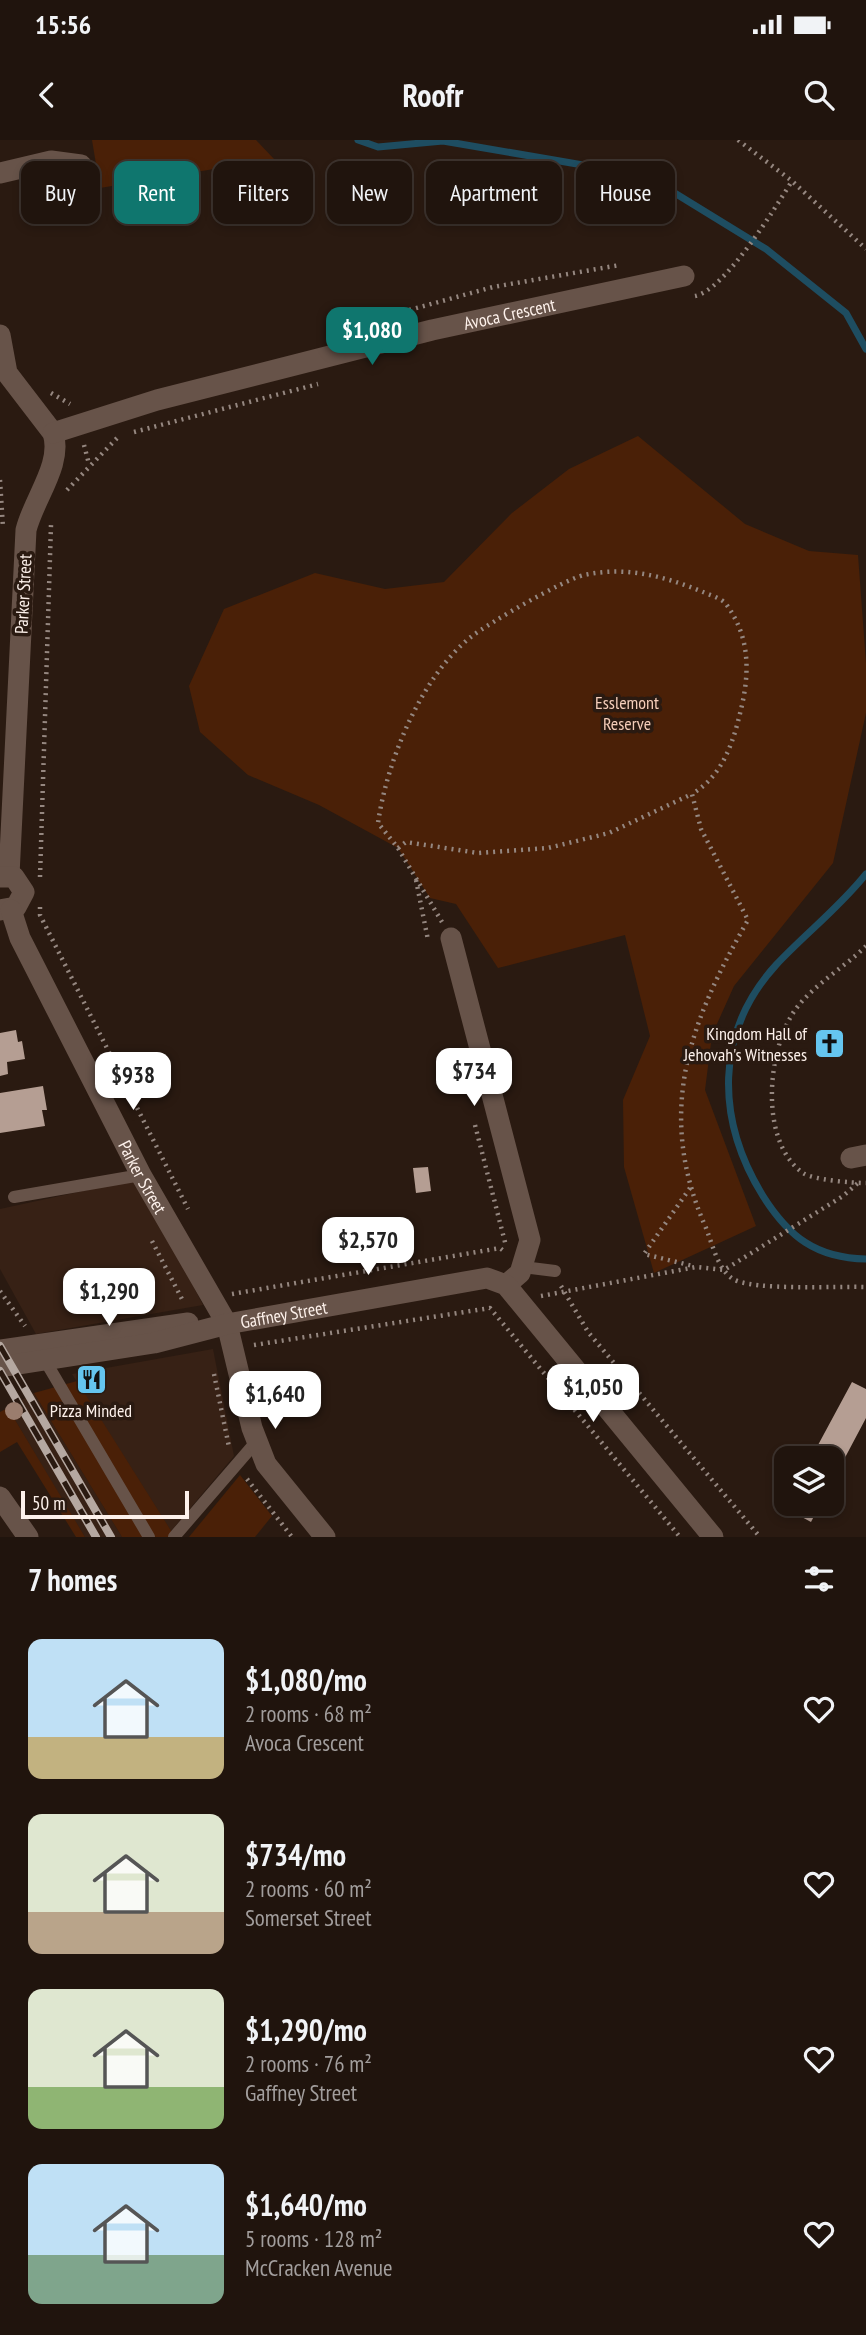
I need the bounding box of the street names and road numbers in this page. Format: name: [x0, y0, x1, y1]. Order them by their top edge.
street label: Avoca Crescent: [461, 292, 557, 334]
street label: Parker Street: [9, 553, 37, 635]
street label: Parker Street: [114, 1136, 172, 1218]
street label: Gaffney Street: [239, 1295, 329, 1333]

